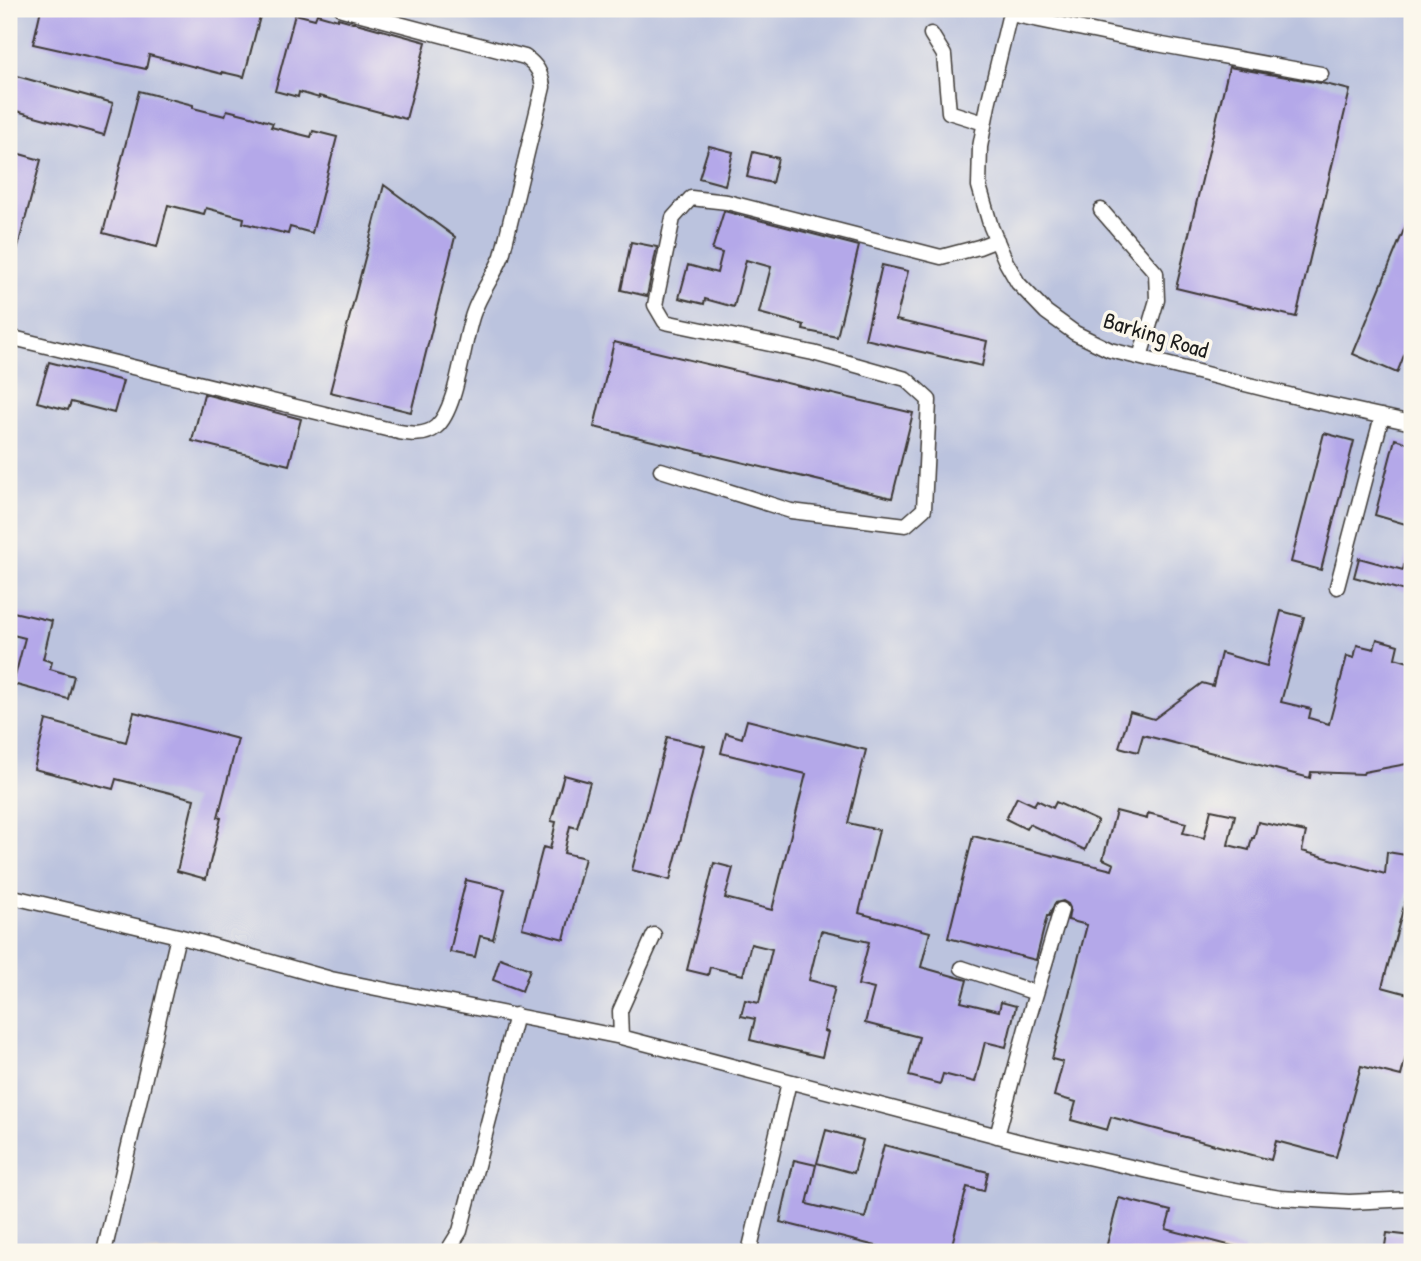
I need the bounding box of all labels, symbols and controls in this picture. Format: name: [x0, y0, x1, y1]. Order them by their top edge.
street label: Barking Road: [1100, 304, 1212, 365]

